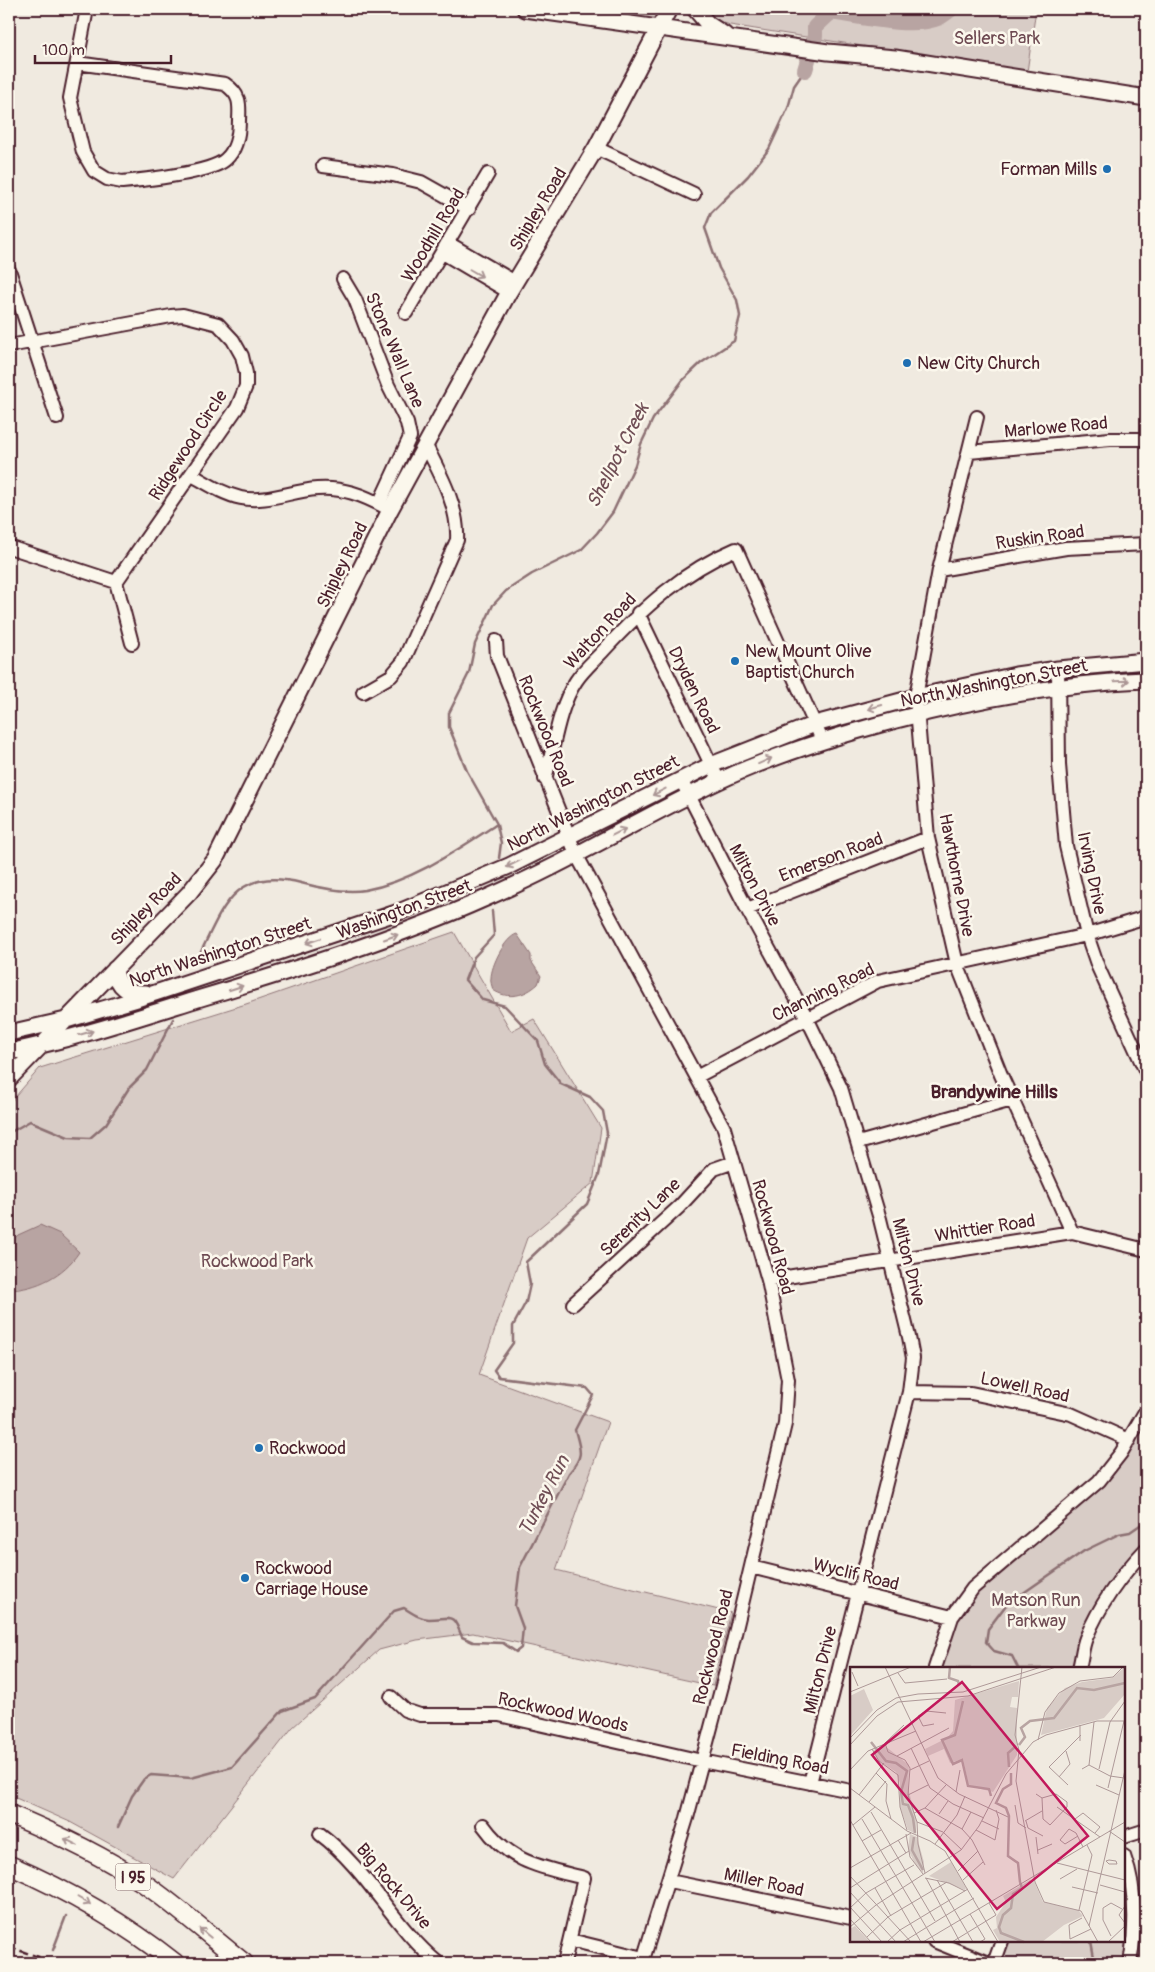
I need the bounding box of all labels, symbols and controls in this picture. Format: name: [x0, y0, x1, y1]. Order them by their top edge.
park label: Sellers Park: [954, 27, 1041, 50]
scale bar: [35, 32, 171, 64]
text: 100 m: [42, 41, 85, 60]
place label: Forman Mills: [1000, 158, 1097, 181]
marker: Forman Mills: [1101, 163, 1113, 175]
street label: Shipley Road: [505, 164, 572, 255]
street label: Woodhill Road: [396, 184, 470, 286]
one-way arrow: [468, 268, 483, 278]
street label: Stone Wall Lane: [360, 289, 429, 412]
place label: New City Church: [917, 352, 1040, 375]
marker: New City Church: [901, 357, 913, 369]
street label: Ridgewood Circle: [144, 385, 233, 505]
water label: Shellpot Creek: [581, 397, 655, 512]
street label: Marlowe Road: [1003, 412, 1109, 443]
street label: Shipley Road: [312, 518, 373, 612]
street label: Ruskin Road: [994, 520, 1086, 555]
street label: Walton Road: [559, 588, 642, 674]
place label: New Mount Olive Baptist Church: [745, 640, 872, 684]
street label: Dryden Road: [663, 643, 725, 738]
street label: North Washington Street: [899, 654, 1090, 713]
marker: New Mount Olive Baptist Church: [729, 655, 741, 667]
street label: Rockwood Road: [513, 672, 578, 790]
one-way arrow: [1114, 676, 1130, 685]
one-way arrow: [867, 703, 883, 713]
street label: North Washington Street: [503, 750, 684, 857]
one-way arrow: [757, 755, 772, 765]
one-way arrow: [651, 787, 666, 797]
street label: Hawthorne Drive: [933, 811, 980, 939]
one-way arrow: [612, 827, 627, 837]
street label: Emerson Road: [776, 827, 886, 888]
street label: Irving Drive: [1072, 830, 1112, 917]
street label: Milton Drive: [723, 840, 786, 930]
one-way arrow: [506, 860, 521, 870]
street label: Shipley Road: [106, 868, 187, 951]
street label: Washington Street: [333, 874, 476, 945]
street label: North Washington Street: [126, 912, 315, 993]
one-way arrow: [383, 932, 398, 941]
one-way arrow: [305, 937, 321, 947]
street label: Channing Road: [768, 958, 878, 1027]
one-way arrow: [228, 982, 244, 992]
one-way arrow: [78, 1027, 94, 1037]
district label: Brandywine Hills: [930, 1080, 1058, 1104]
street label: Serenity Lane: [595, 1173, 686, 1261]
street label: Rockwood Road: [746, 1177, 799, 1297]
street label: Whittier Road: [933, 1209, 1037, 1248]
street label: Milton Drive: [887, 1216, 931, 1309]
park label: Rockwood Park: [201, 1250, 314, 1273]
street label: Lowell Road: [978, 1367, 1072, 1408]
place label: Rockwood: [269, 1437, 346, 1460]
marker: Rockwood: [253, 1442, 265, 1454]
water label: Turkey Run: [513, 1450, 576, 1540]
street label: Wyclif Road: [810, 1553, 901, 1596]
place label: Rockwood Carriage House: [255, 1557, 368, 1601]
marker: Rockwood Carriage House: [239, 1572, 251, 1584]
street label: Rockwood Road: [688, 1587, 739, 1707]
park label: Matson Run Parkway: [991, 1589, 1081, 1633]
street label: Milton Drive: [798, 1624, 843, 1716]
inset map: [850, 1667, 1125, 1942]
street label: Rockwood Woods: [496, 1687, 630, 1738]
street label: Fielding Road: [729, 1739, 831, 1780]
one-way arrow: [64, 1837, 79, 1847]
street label: Big Rock Drive: [351, 1839, 436, 1934]
street label: Miller Road: [722, 1863, 806, 1902]
road number: I 95: [116, 1864, 150, 1890]
one-way arrow: [77, 1896, 92, 1906]
one-way arrow: [199, 1927, 212, 1938]

